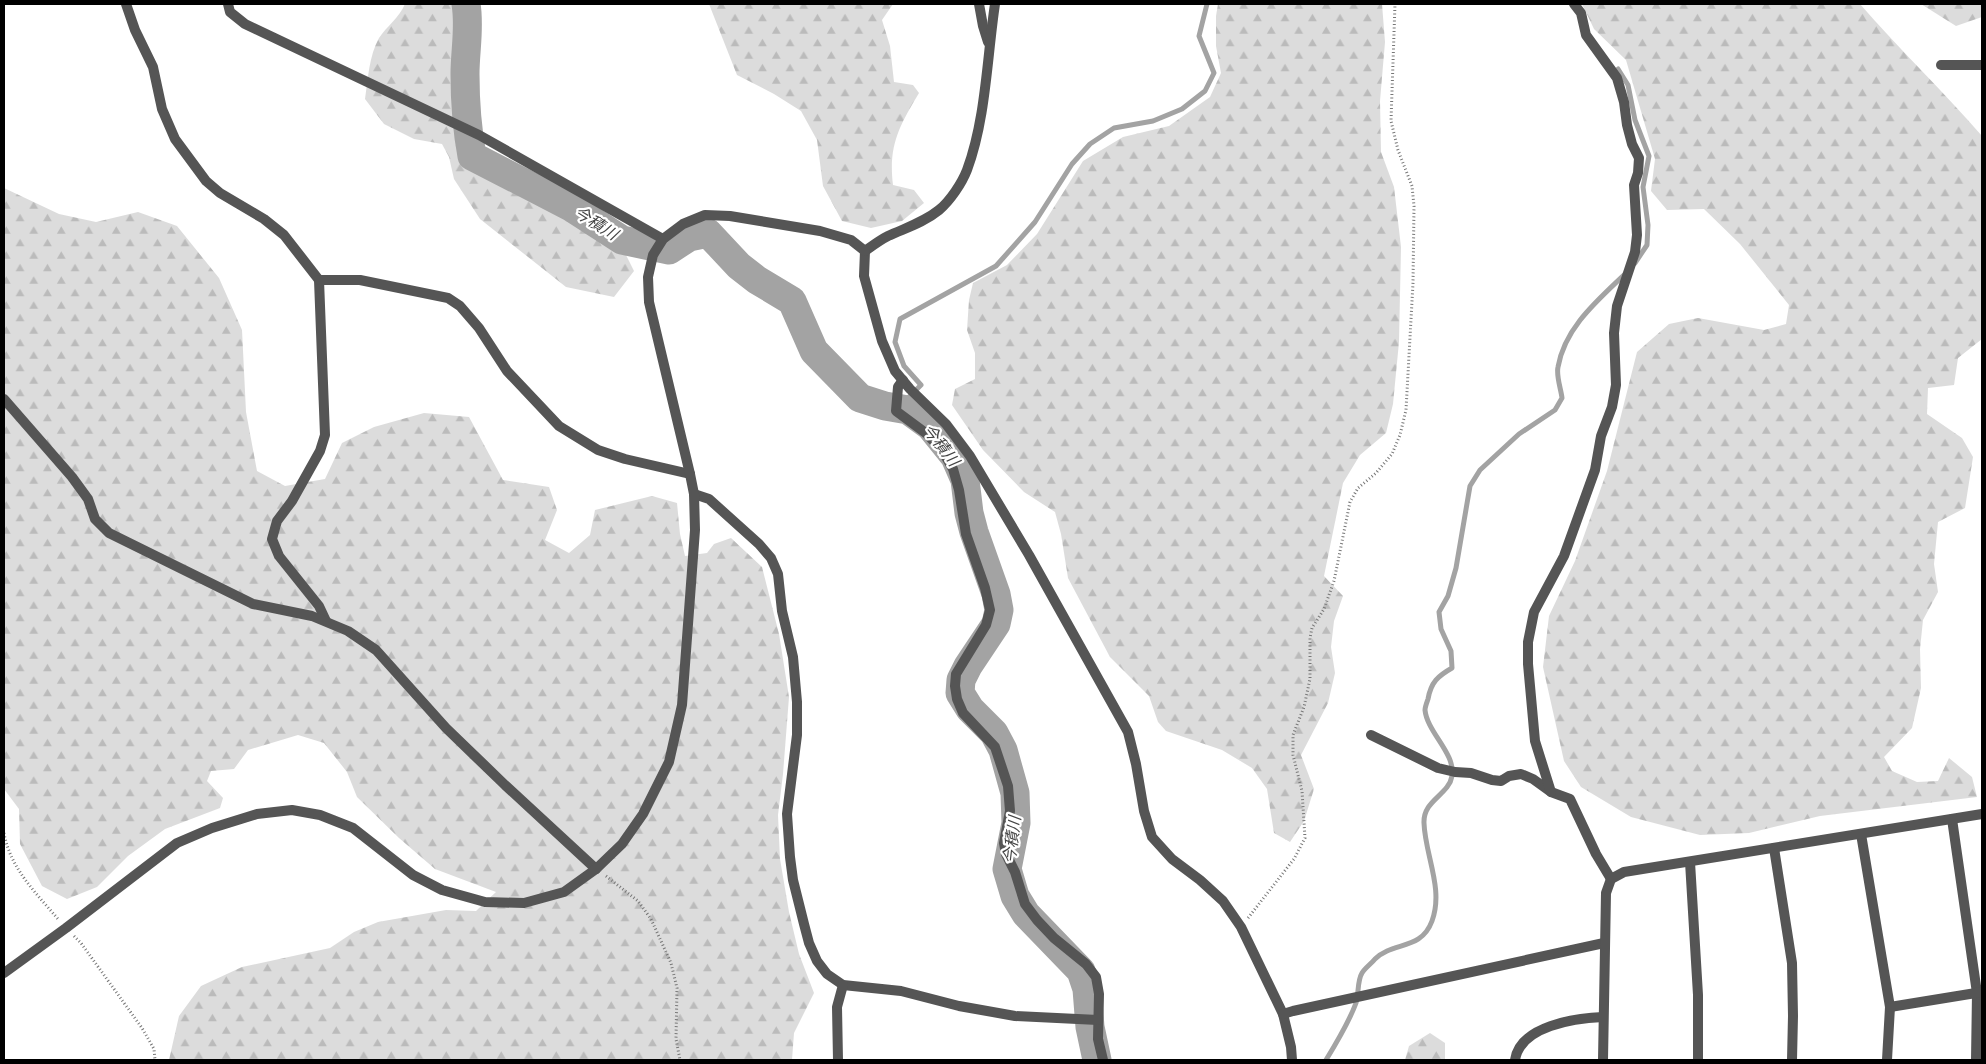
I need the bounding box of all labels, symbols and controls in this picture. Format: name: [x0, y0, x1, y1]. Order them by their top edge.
water label: 今積川: [571, 202, 623, 245]
water label: 今積川: [919, 420, 964, 471]
water label: 今積川: [1000, 813, 1025, 865]

